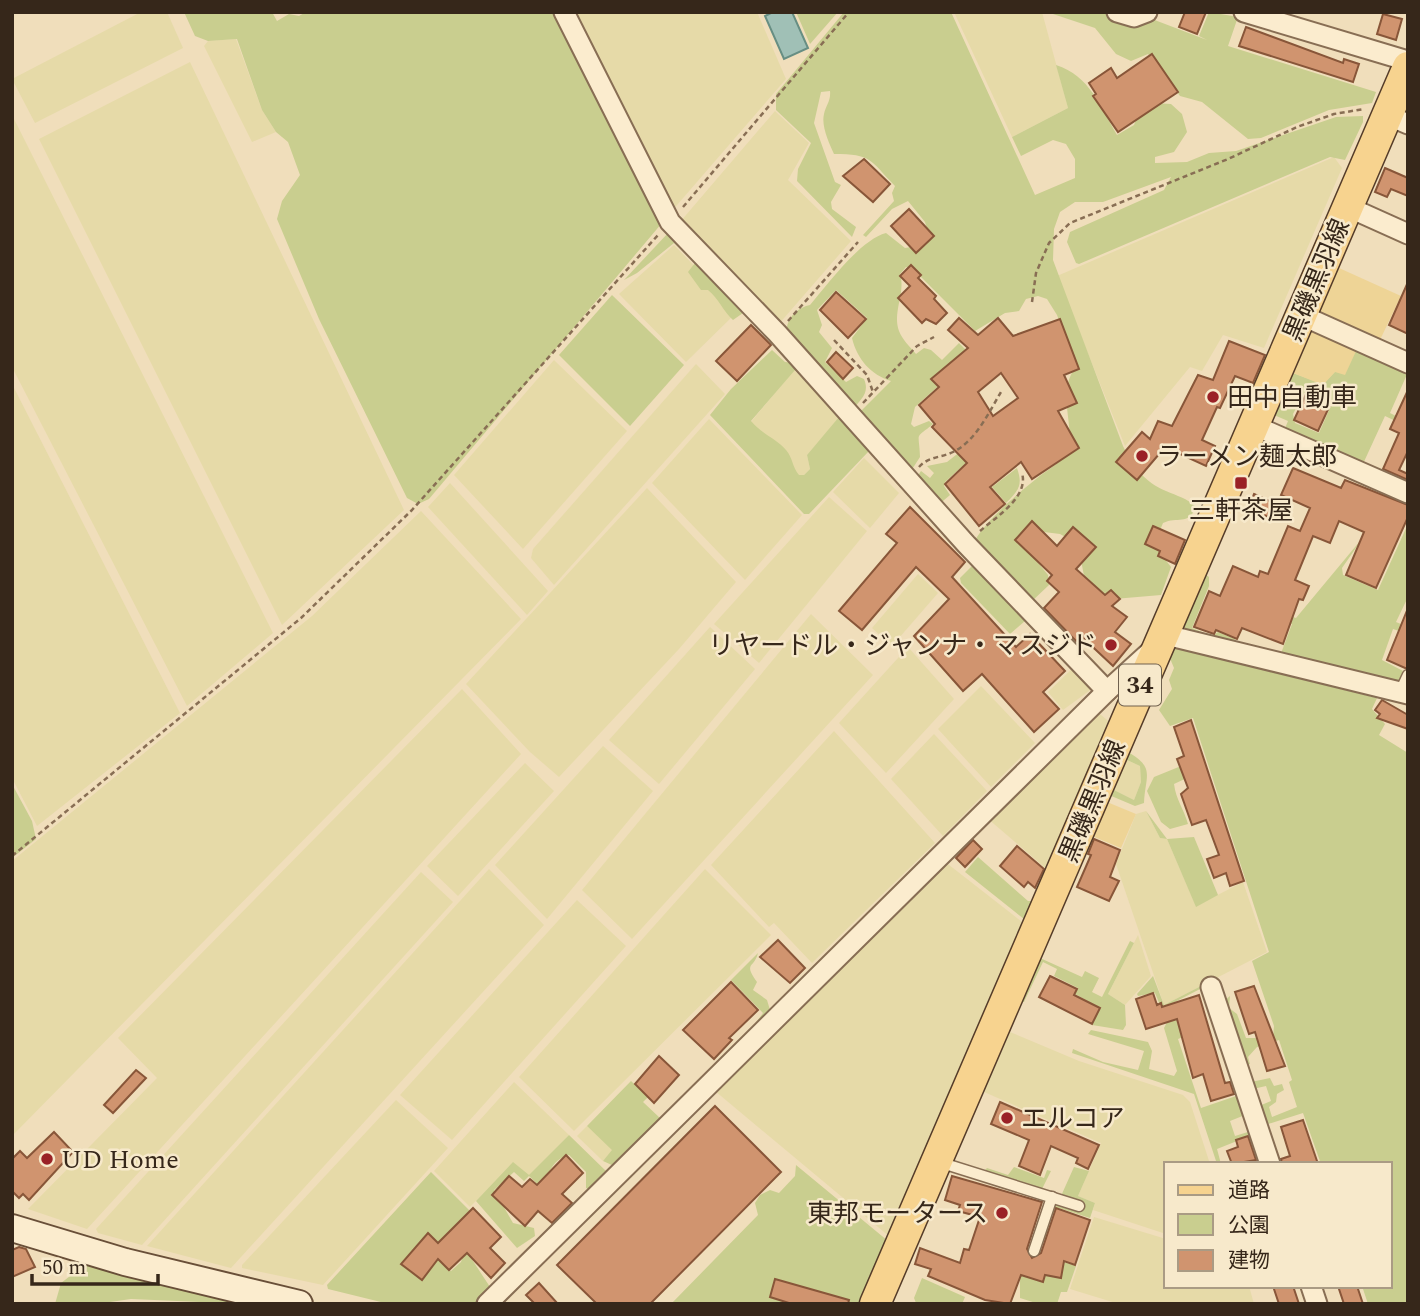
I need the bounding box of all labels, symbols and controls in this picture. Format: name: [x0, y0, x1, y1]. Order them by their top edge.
street label: 黒磯黒羽線: [1273, 213, 1361, 348]
place label: 田中自動車: [1227, 378, 1357, 418]
marker: 田中自動車: [1205, 389, 1221, 405]
place label: ラーメン麺太郎: [1156, 437, 1337, 477]
marker: ラーメン麺太郎: [1134, 448, 1150, 464]
marker: 三軒茶屋: [1233, 475, 1249, 491]
place label: 三軒茶屋: [1189, 491, 1293, 531]
place label: リヤードル・ジャンナ・マスジド: [708, 626, 1097, 666]
marker: リヤードル・ジャンナ・マスジド: [1103, 637, 1119, 653]
road number: 34: [1119, 664, 1161, 706]
street label: 黒磯黒羽線: [1049, 734, 1137, 869]
place label: エルコア: [1021, 1099, 1124, 1139]
marker: エルコア: [999, 1110, 1015, 1126]
place label: UD Home: [61, 1140, 179, 1180]
marker: UD Home: [39, 1151, 55, 1167]
legend: [1164, 1162, 1392, 1288]
text: 道路: [1228, 1175, 1270, 1207]
place label: 東邦モータース: [807, 1194, 988, 1234]
marker: 東邦モータース: [994, 1205, 1010, 1221]
text: 公園: [1228, 1210, 1270, 1242]
scale bar: [32, 1242, 158, 1286]
text: 建物: [1228, 1245, 1270, 1277]
text: 50 m: [42, 1252, 86, 1284]

